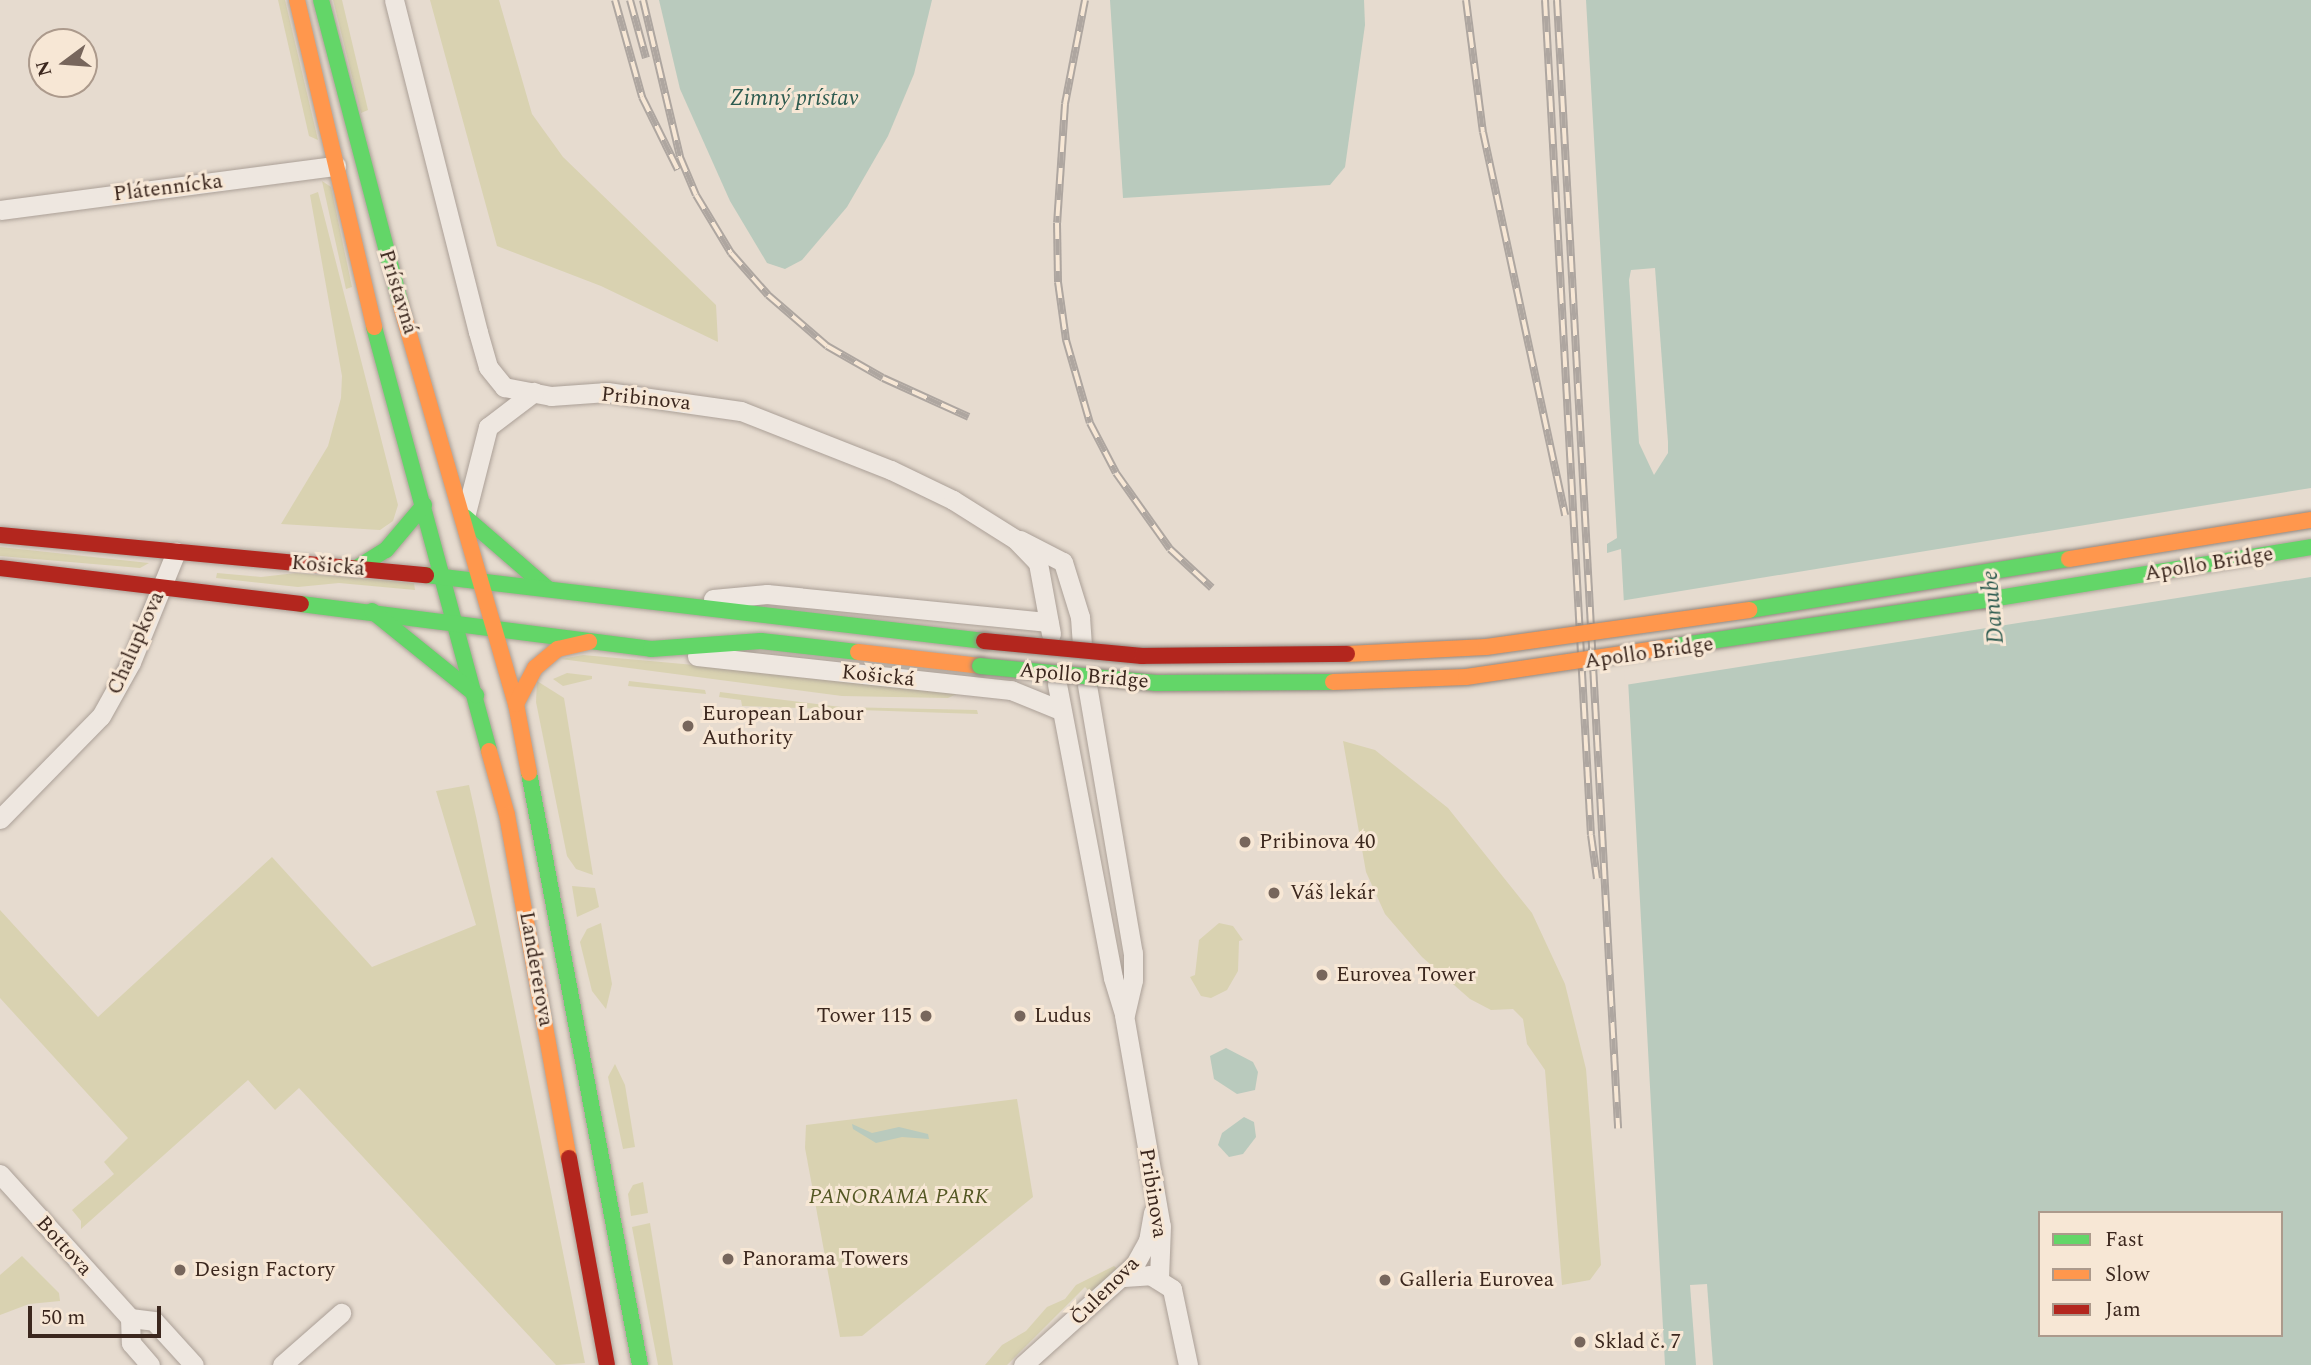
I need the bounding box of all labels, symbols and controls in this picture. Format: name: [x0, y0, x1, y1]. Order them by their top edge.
north arrow: [28, 28, 98, 98]
text: N: [28, 57, 60, 80]
water label: Zimný prístav: [730, 85, 858, 113]
street label: Plátennícka: [112, 169, 224, 207]
street label: Prístavná: [373, 247, 423, 337]
street label: Pribinova: [600, 382, 692, 416]
street label: Apollo Bridge: [2143, 541, 2275, 587]
street label: Košická: [290, 550, 366, 582]
water label: Danube: [1977, 569, 2011, 645]
street label: Chalupkova: [102, 587, 170, 699]
street label: Apollo Bridge: [1583, 631, 1715, 675]
street label: Apollo Bridge: [1018, 658, 1150, 694]
street label: Košická: [840, 660, 916, 692]
place label: European Labour Authority: [702, 701, 864, 751]
marker: European Labour Authority: [680, 718, 696, 734]
place label: Pribinova 40: [1259, 829, 1376, 855]
marker: Pribinova 40: [1237, 834, 1253, 850]
place label: Váš lekár: [1290, 880, 1375, 906]
marker: Váš lekár: [1264, 883, 1284, 903]
street label: Landererova: [514, 910, 558, 1028]
place label: Eurovea Tower: [1336, 962, 1476, 988]
marker: Eurovea Tower: [1314, 967, 1330, 983]
place label: Tower 115: [816, 1003, 912, 1029]
place label: Ludus: [1034, 1003, 1092, 1029]
marker: Tower 115: [918, 1008, 934, 1024]
marker: Ludus: [1012, 1008, 1028, 1024]
street label: Pribinova: [1133, 1146, 1173, 1240]
park label: PANORAMA PARK: [809, 1184, 989, 1210]
street label: Bottova: [31, 1211, 97, 1281]
legend: [2038, 1211, 2283, 1337]
text: Fast: [2105, 1224, 2144, 1256]
place label: Panorama Towers: [742, 1246, 909, 1272]
marker: Panorama Towers: [720, 1251, 736, 1267]
street label: Čulenova: [1065, 1251, 1145, 1331]
place label: Design Factory: [194, 1257, 335, 1283]
text: Slow: [2105, 1259, 2149, 1291]
marker: Design Factory: [172, 1262, 188, 1278]
place label: Galleria Eurovea: [1399, 1267, 1554, 1293]
marker: Galleria Eurovea: [1377, 1272, 1393, 1288]
scale bar: [32, 1292, 164, 1336]
text: Jam: [2105, 1294, 2141, 1326]
text: 50 m: [41, 1302, 85, 1334]
place label: Sklad č. 7: [1594, 1329, 1681, 1355]
marker: Sklad č. 7: [1572, 1334, 1588, 1350]

